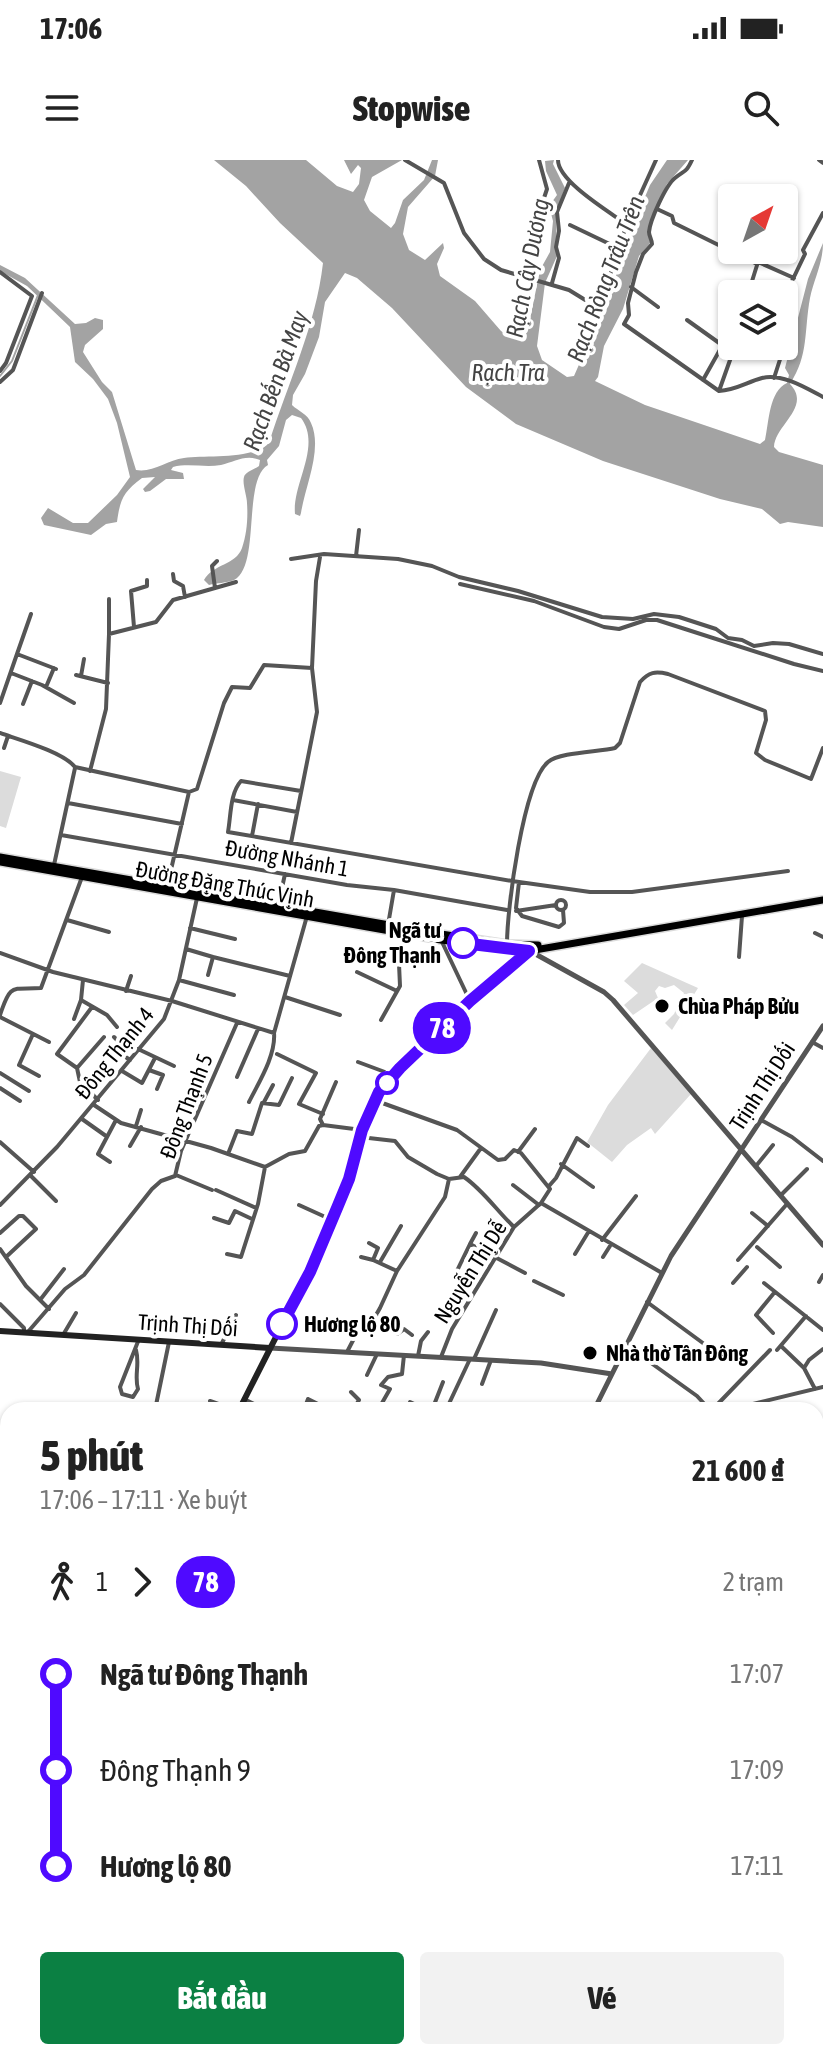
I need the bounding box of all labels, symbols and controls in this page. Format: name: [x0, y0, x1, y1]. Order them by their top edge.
text: 17:06: [40, 11, 102, 45]
icon: menu: [40, 86, 84, 130]
icon: search: [739, 86, 783, 130]
text: Stopwise: [353, 87, 470, 129]
north arrow: [718, 184, 798, 264]
map controls: [718, 184, 798, 360]
water label: Rạch Ròng Trâu Trên: [561, 192, 650, 366]
water label: Rạch Cây Dương: [501, 196, 554, 340]
button: layers: [718, 280, 798, 360]
water label: Rạch Bến Bà May: [238, 307, 313, 455]
water label: Rạch Tra: [471, 359, 545, 386]
street label: Đường Nhánh 1: [223, 834, 351, 882]
street label: Đường Đặng Thúc Vịnh: [134, 855, 316, 913]
place label: Ngã tư Đông Thạnh: [344, 917, 442, 968]
marker: Ngã tư Đông Thạnh: [448, 928, 478, 958]
place label: Chùa Pháp Bửu: [678, 993, 799, 1019]
marker: Chùa Pháp Bửu: [653, 997, 671, 1015]
street label: Đông Thạnh 4: [69, 1002, 159, 1104]
line badge: 78: [406, 1002, 478, 1054]
text: 78: [429, 1012, 455, 1044]
street label: Trịnh Thị Dối: [724, 1037, 800, 1135]
street label: Đông Thạnh 5: [154, 1050, 218, 1162]
unlabelled marker: [376, 1072, 398, 1094]
street label: Nguyễn Thị Dễ: [428, 1216, 512, 1328]
street label: Trịnh Thị Dối: [137, 1309, 239, 1341]
marker: Hương lộ 80: [267, 1309, 297, 1339]
place label: Hương lộ 80: [304, 1311, 401, 1337]
place label: Nhà thờ Tân Đông: [606, 1340, 749, 1366]
marker: Nhà thờ Tân Đông: [581, 1344, 599, 1362]
text: 5 phút: [40, 1430, 143, 1480]
text: 21 600 ₫: [692, 1453, 784, 1487]
text: 17:06 – 17:11 · Xe buýt: [40, 1485, 248, 1515]
icon: walk: [40, 1560, 84, 1604]
icon: forward: [120, 1560, 164, 1604]
text: 78: [192, 1566, 219, 1598]
text: 1: [96, 1567, 108, 1597]
text: 2 trạm: [723, 1567, 784, 1597]
text: Ngã tư Đông Thạnh: [100, 1657, 308, 1691]
text: 17:07: [730, 1659, 784, 1689]
text: Đông Thạnh 9: [100, 1753, 251, 1787]
text: 17:09: [730, 1755, 784, 1785]
text: Hương lộ 80: [100, 1849, 232, 1883]
text: 17:11: [730, 1851, 784, 1881]
button: Bắt đầu: [40, 1952, 404, 2044]
button: Vé: [420, 1952, 784, 2044]

